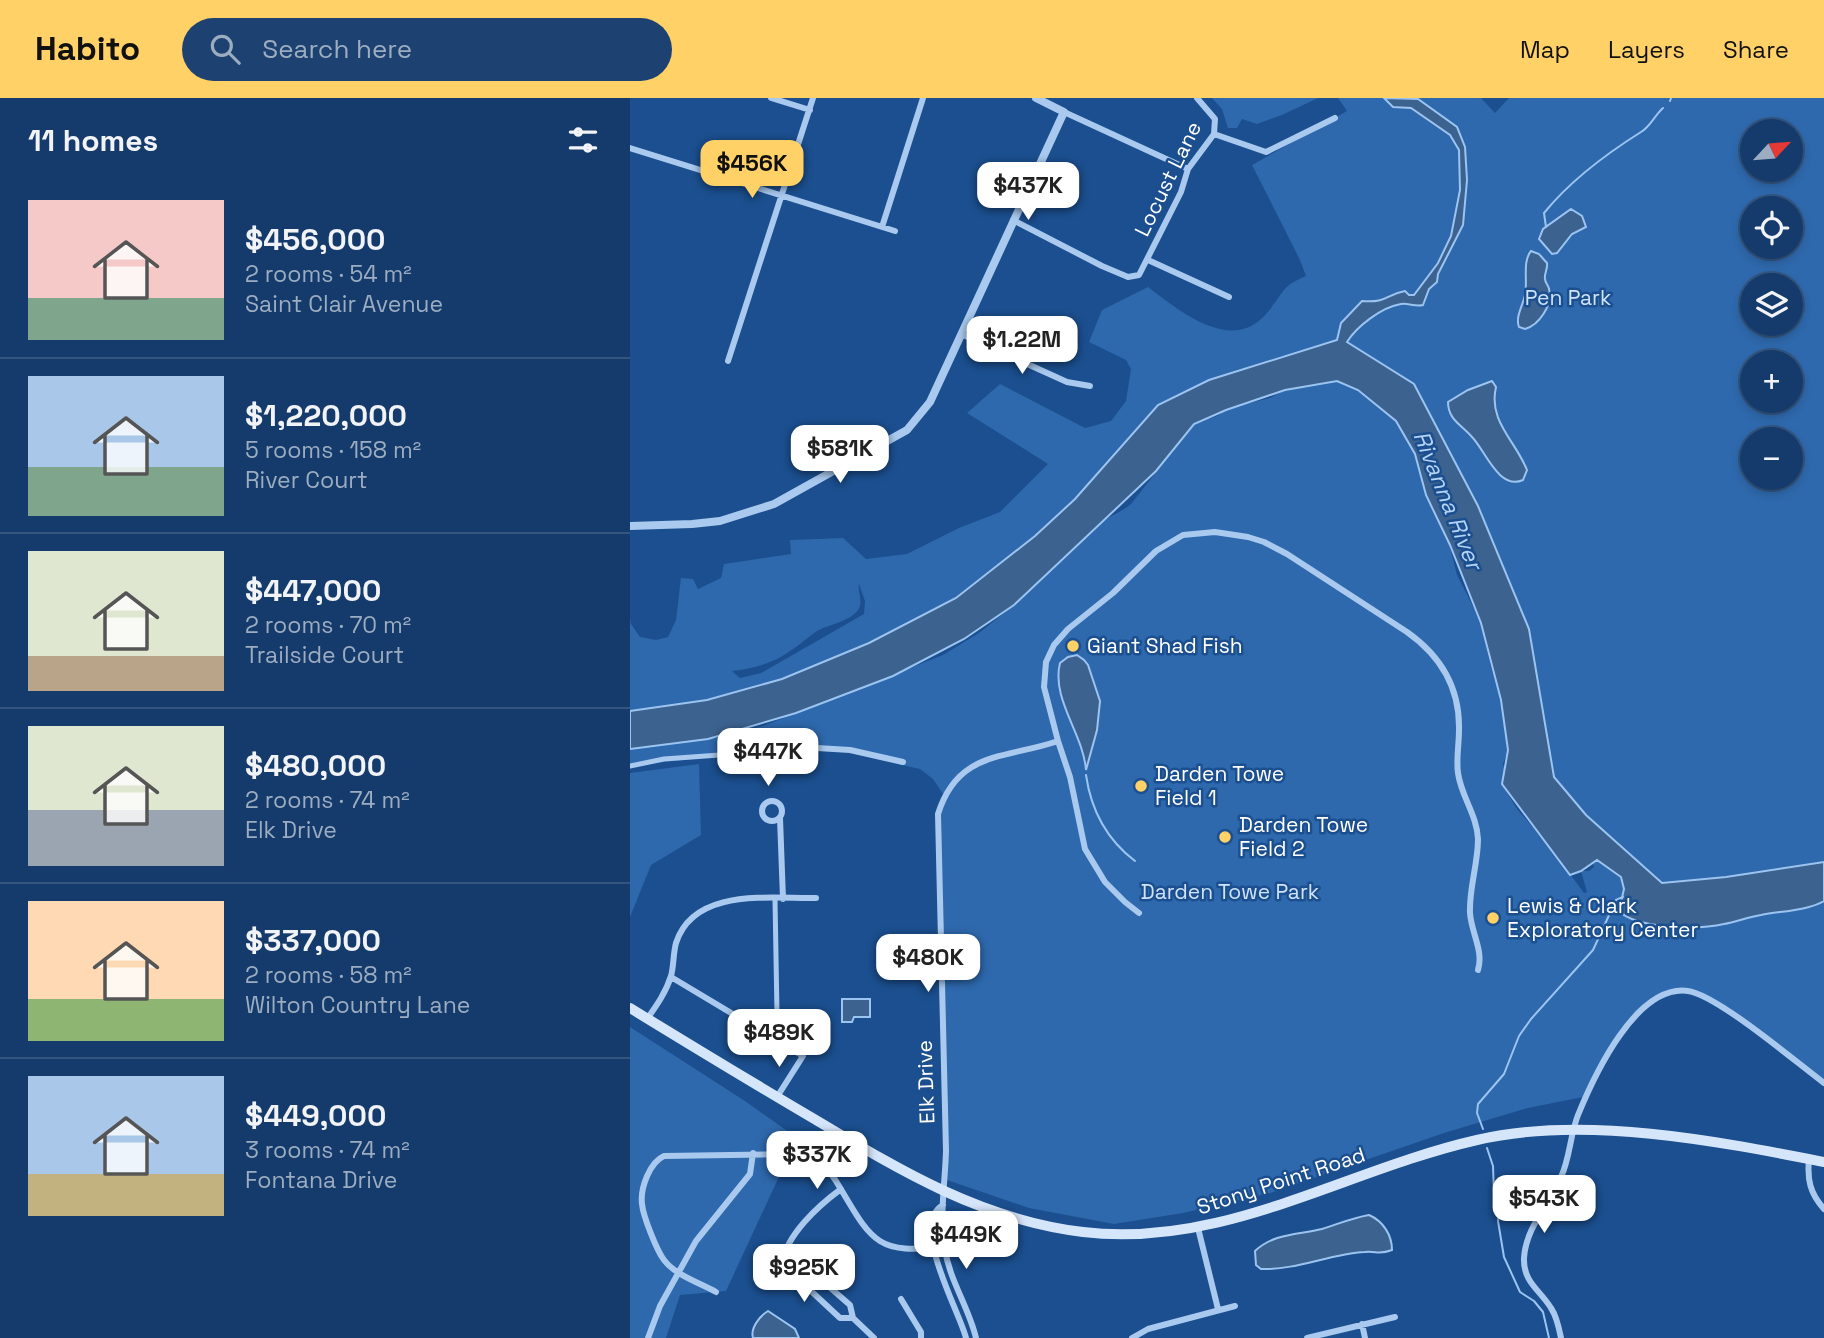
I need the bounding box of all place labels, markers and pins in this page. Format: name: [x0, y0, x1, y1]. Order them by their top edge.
pin: $456K: [703, 140, 801, 200]
pin: $437K: [979, 162, 1077, 222]
pin: $1.22M: [965, 316, 1079, 376]
pin: $581K: [791, 426, 889, 485]
place label: Giant Shad Fish: [1087, 632, 1243, 659]
marker: Giant Shad Fish: [1065, 638, 1081, 654]
pin: $447K: [719, 728, 817, 788]
place label: Darden Towe Field 1: [1155, 760, 1284, 811]
marker: Darden Towe Field 1: [1133, 778, 1149, 794]
place label: Darden Towe Field 2: [1239, 811, 1368, 862]
marker: Darden Towe Field 2: [1217, 829, 1233, 845]
place label: Lewis & Clark Exploratory Center: [1507, 892, 1699, 943]
marker: Lewis & Clark Exploratory Center: [1485, 910, 1501, 926]
pin: $480K: [879, 934, 977, 994]
pin: $489K: [730, 1010, 828, 1069]
pin: $337K: [768, 1132, 866, 1191]
pin: $543K: [1495, 1176, 1593, 1235]
pin: $449K: [917, 1212, 1015, 1271]
pin: $925K: [755, 1244, 853, 1304]

